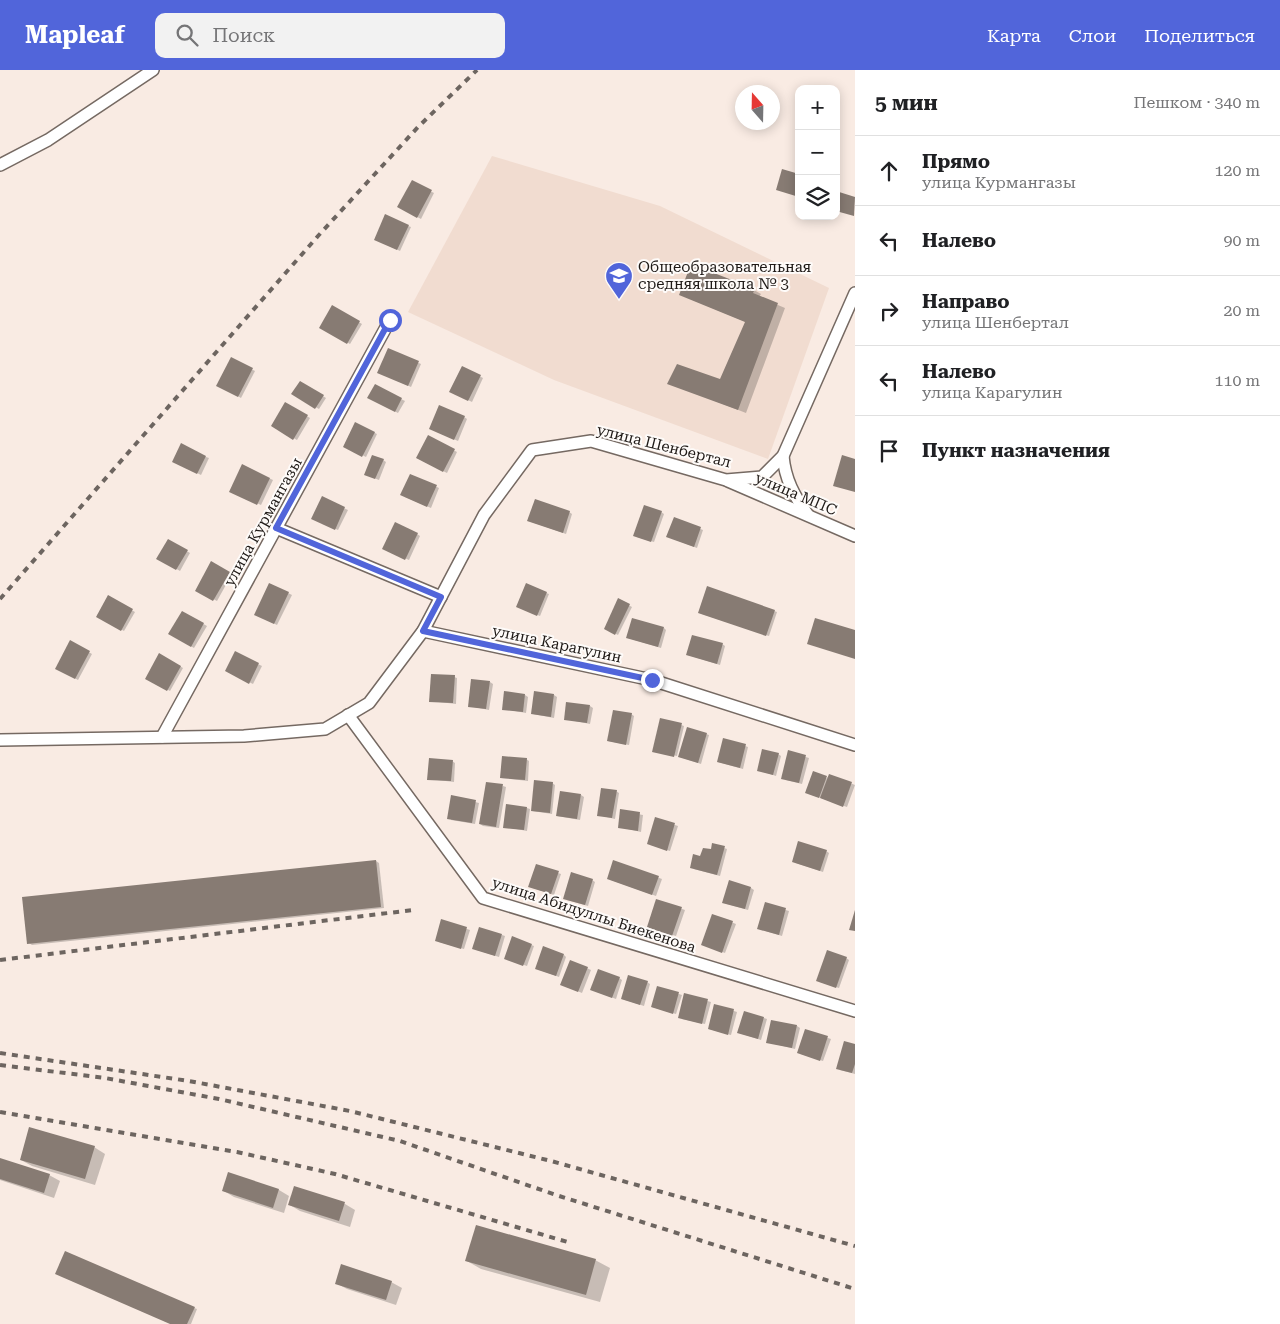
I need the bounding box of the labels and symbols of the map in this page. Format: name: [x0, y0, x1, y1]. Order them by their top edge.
north arrow: [735, 85, 780, 130]
place label: Общеобразовательная средняя школа № 3: [638, 258, 811, 293]
school or university icon: Общеобразовательная средняя школа № 3: [604, 261, 634, 300]
route start: [379, 309, 402, 332]
street label: улица Шенбертал: [595, 421, 733, 471]
street label: улица Курмангазы: [220, 455, 306, 589]
street label: улица МПС: [752, 469, 840, 519]
street label: улица Карагулин: [491, 622, 623, 667]
route end: [641, 669, 664, 692]
street label: улица Абидуллы Биекенова: [490, 874, 698, 956]

